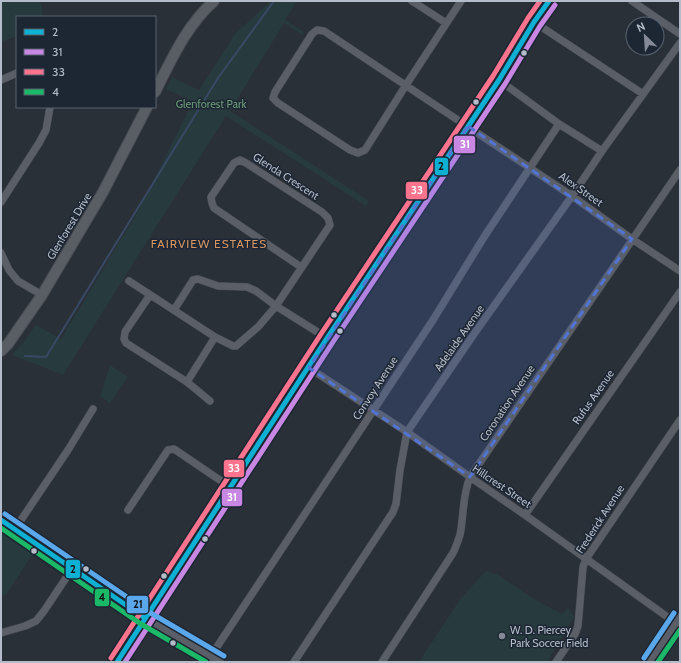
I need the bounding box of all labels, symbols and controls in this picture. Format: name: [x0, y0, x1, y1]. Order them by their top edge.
legend: [16, 16, 156, 108]
north arrow: [625, 16, 665, 56]
text: N: [634, 19, 647, 35]
text: 2: [52, 24, 58, 39]
text: 31: [52, 44, 62, 59]
unlabelled marker: [519, 48, 529, 58]
text: 33: [52, 64, 65, 79]
text: 4: [52, 84, 59, 99]
park label: Glenforest Park: [176, 97, 246, 111]
unlabelled marker: [471, 97, 481, 107]
line badge: 31: [453, 135, 476, 154]
text: 31: [460, 137, 470, 151]
street label: Glenda Crescent: [250, 149, 322, 203]
line badge: 2: [434, 157, 449, 176]
text: 2: [438, 159, 444, 173]
street label: Alex Street: [556, 169, 606, 209]
line badge: 33: [405, 181, 428, 200]
text: 33: [411, 183, 423, 197]
street label: Glenforest Drive: [44, 190, 95, 262]
district label: FAIRVIEW ESTATES: [151, 236, 267, 251]
street label: Adelaide Avenue: [431, 302, 487, 374]
unlabelled marker: [329, 310, 339, 320]
unlabelled marker: [335, 326, 345, 336]
street label: Convoy Avenue: [349, 353, 401, 422]
street label: Coronation Avenue: [476, 362, 538, 444]
street label: Rufus Avenue: [569, 367, 617, 427]
line badge: 33: [223, 459, 245, 478]
text: 33: [228, 461, 240, 475]
street label: Hillcrest Street: [470, 461, 534, 511]
street label: Frederick Avenue: [573, 482, 628, 556]
line badge: 31: [221, 488, 243, 507]
text: 31: [227, 490, 237, 504]
unlabelled marker: [200, 534, 210, 544]
unlabelled marker: [29, 546, 39, 556]
line badge: 2: [65, 559, 81, 579]
text: 2: [70, 562, 76, 576]
unlabelled marker: [81, 564, 91, 574]
unlabelled marker: [159, 571, 169, 581]
line badge: 4: [94, 588, 110, 607]
text: 4: [99, 590, 106, 604]
line badge: 21: [126, 595, 149, 614]
text: 21: [133, 597, 143, 611]
place label: W. D. Piercey Park Soccer Field: [510, 623, 588, 650]
marker: W. D. Piercey Park Soccer Field: [497, 631, 507, 641]
unlabelled marker: [168, 638, 178, 648]

